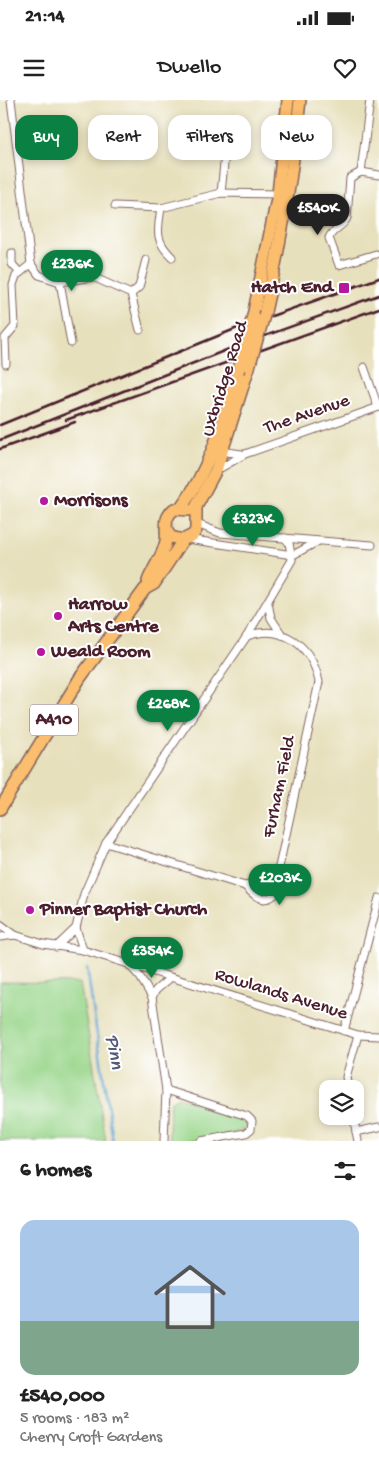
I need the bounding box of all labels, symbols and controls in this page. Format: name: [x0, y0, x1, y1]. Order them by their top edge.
text: 21:14: [25, 6, 65, 29]
icon: menu: [20, 54, 48, 82]
icon: heart: [331, 54, 359, 82]
text: Dwello: [158, 55, 221, 81]
chip: Buy: [15, 115, 78, 160]
chip: Rent: [88, 115, 158, 160]
chip: Filters: [168, 115, 251, 160]
chip: New: [261, 115, 332, 160]
pin: £540K: [283, 194, 353, 236]
text: £540K: [298, 200, 338, 219]
pin: £236K: [37, 250, 107, 292]
text: £236K: [52, 256, 92, 275]
place label: Hatch End: [251, 277, 335, 300]
marker: Hatch End: [337, 281, 351, 295]
street label: Uxbridge Road: [198, 317, 255, 440]
street label: The Avenue: [260, 390, 353, 441]
place label: Morrisons: [54, 490, 129, 513]
marker: Morrisons: [38, 495, 50, 507]
pin: £323K: [218, 504, 288, 547]
text: £323K: [233, 511, 273, 530]
place label: Harrow Arts Centre: [67, 594, 160, 639]
marker: Harrow Arts Centre: [52, 610, 64, 622]
place label: Weald Room: [50, 641, 151, 664]
marker: Weald Room: [35, 646, 47, 658]
pin: £268K: [133, 690, 203, 732]
text: £268K: [148, 696, 188, 715]
road number: A410: [30, 704, 78, 736]
street label: Furham Field: [258, 732, 302, 841]
pin: £203K: [245, 864, 315, 906]
text: £203K: [259, 870, 301, 889]
place label: Pinner Baptist Church: [39, 899, 208, 922]
marker: Pinner Baptist Church: [24, 904, 36, 916]
pin: £354K: [117, 936, 187, 979]
text: £354K: [132, 943, 172, 962]
street label: Rowlands Avenue: [212, 964, 351, 1026]
water label: Pinn: [99, 1033, 127, 1071]
map controls: [319, 1080, 364, 1125]
button: layers: [319, 1080, 364, 1125]
icon: filters: [331, 1157, 359, 1185]
text: 6 homes: [20, 1159, 91, 1184]
icon: home: [145, 1252, 235, 1342]
text: £540,000: [20, 1385, 105, 1410]
text: 5 rooms · 183 m²: [20, 1410, 129, 1429]
text: Cherry Croft Gardens: [20, 1429, 162, 1448]

